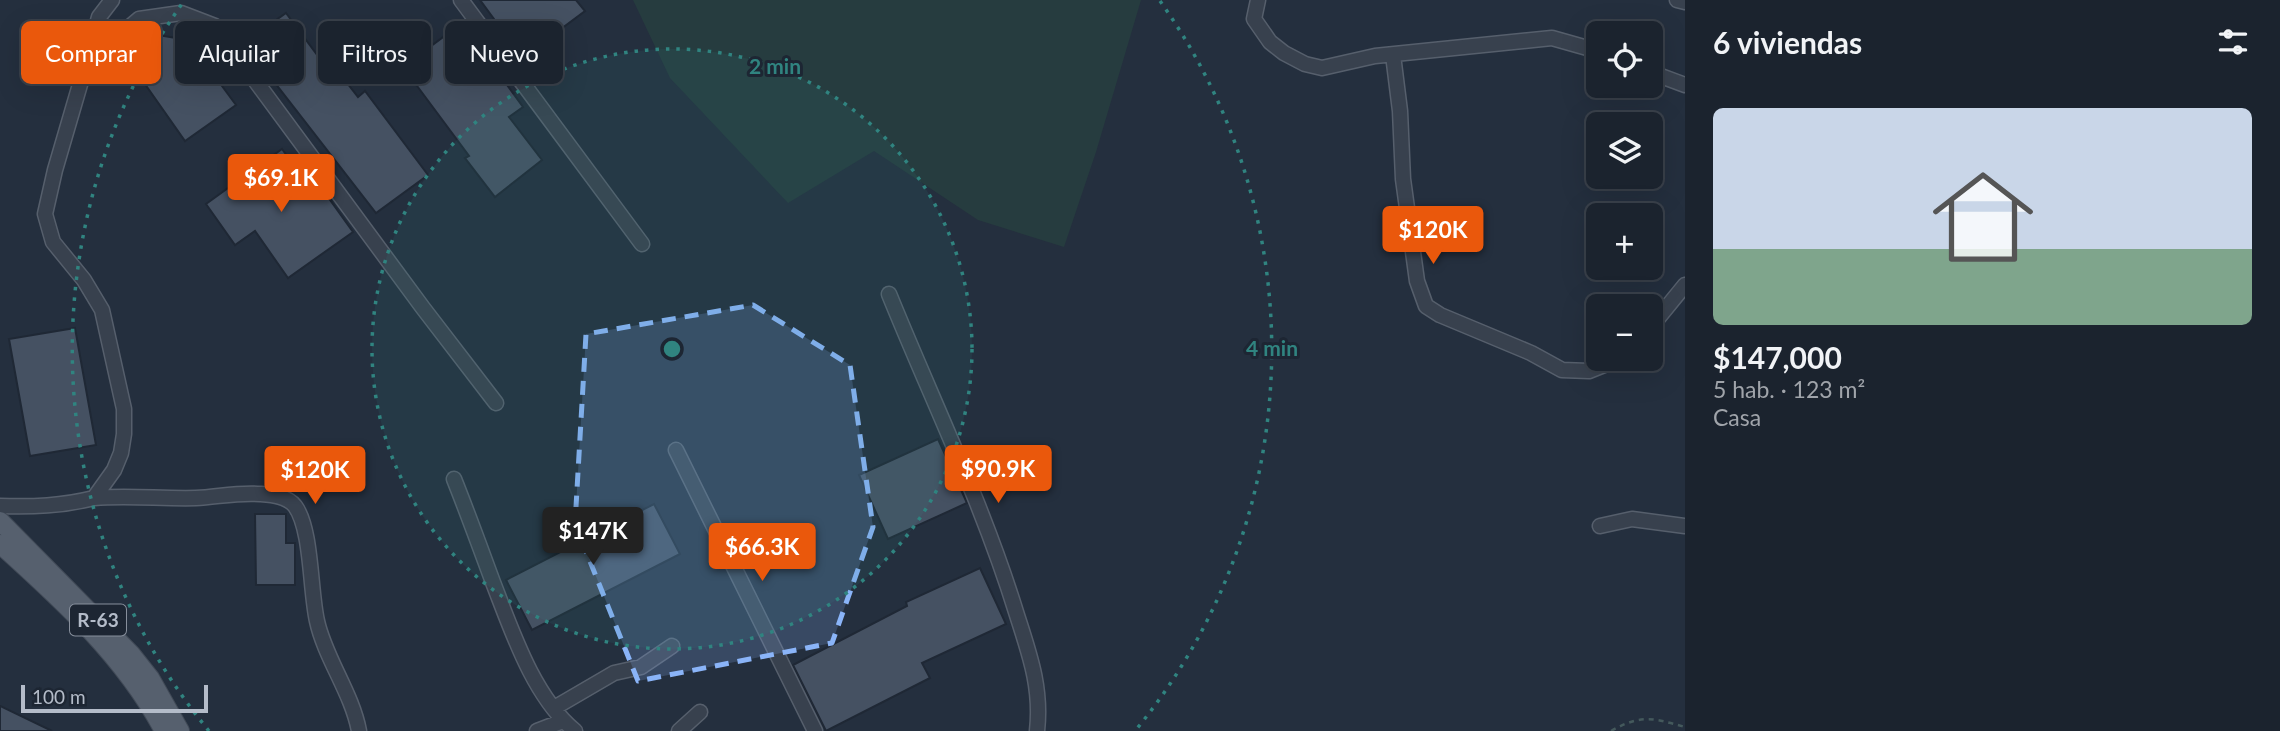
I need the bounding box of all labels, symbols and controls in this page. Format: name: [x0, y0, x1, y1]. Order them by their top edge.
chip: Comprar: [21, 21, 161, 84]
chip: Alquilar: [175, 21, 304, 84]
chip: Filtros: [318, 21, 431, 84]
chip: Nuevo: [445, 21, 563, 84]
map controls: [1586, 21, 1663, 371]
button: locate: [1586, 21, 1663, 98]
icon: filters: [2214, 23, 2252, 61]
text: 6 viviendas: [1713, 24, 1862, 60]
text: 2 min: [749, 53, 801, 78]
button: layers: [1586, 112, 1663, 189]
pin: $69.1K: [224, 154, 338, 214]
icon: home: [1920, 154, 2046, 280]
text: $69.1K: [244, 163, 318, 191]
button: +: [1586, 203, 1663, 280]
pin: $120K: [1384, 206, 1482, 266]
text: $120K: [1398, 215, 1468, 243]
button: −: [1586, 294, 1663, 371]
text: 4 min: [1246, 335, 1298, 360]
centre of rings: [660, 337, 684, 361]
text: $147,000: [1713, 339, 1842, 375]
text: 5 hab. · 123 m²: [1713, 375, 1865, 403]
text: Casa: [1713, 403, 1761, 431]
pin: $90.9K: [941, 446, 1055, 505]
pin: $120K: [266, 447, 364, 506]
text: $90.9K: [961, 454, 1035, 482]
text: $120K: [280, 455, 350, 483]
pin: $147K: [544, 508, 642, 567]
text: $147K: [558, 516, 628, 544]
pin: $66.3K: [705, 524, 819, 583]
text: $66.3K: [725, 532, 799, 560]
road number: R-63: [70, 604, 126, 636]
scale bar: [21, 682, 208, 714]
text: 100 m: [32, 685, 86, 708]

